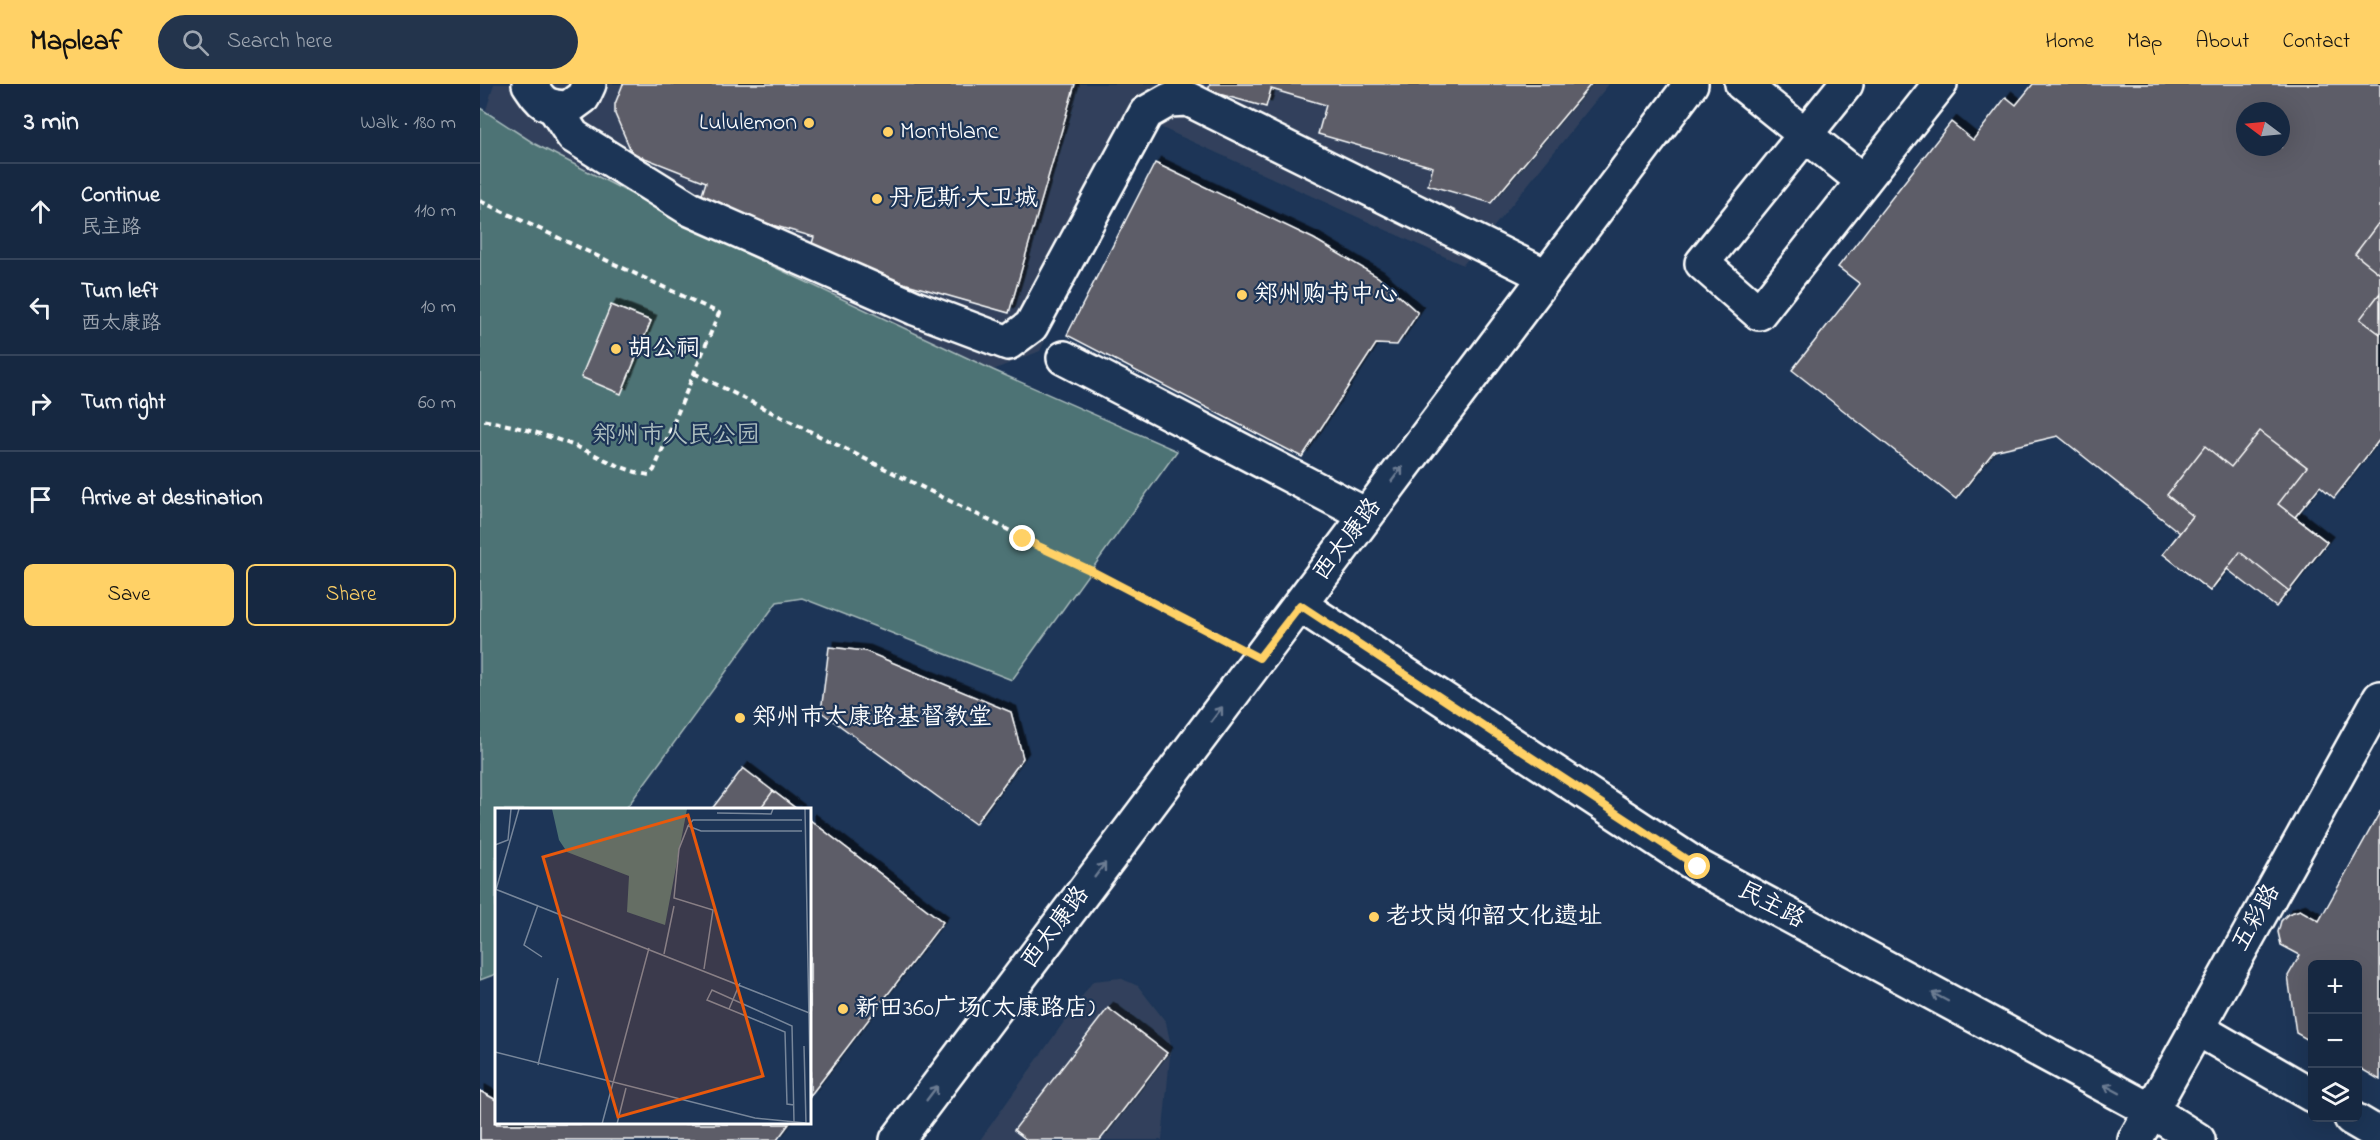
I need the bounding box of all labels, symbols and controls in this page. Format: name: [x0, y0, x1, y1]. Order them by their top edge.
search box: [158, 15, 578, 69]
text: Mapleaf: [30, 22, 122, 63]
icon: search: [179, 26, 212, 59]
text: Search here: [227, 26, 332, 58]
text: Home: [2045, 27, 2094, 57]
text: Map: [2127, 27, 2162, 57]
text: About: [2195, 27, 2249, 57]
text: Contact: [2282, 27, 2350, 57]
north arrow: [2236, 102, 2290, 156]
text: 3 min: [24, 104, 79, 142]
place label: Lululemon: [699, 106, 797, 141]
text: Walk · 180 m: [360, 109, 456, 138]
place label: Montblanc: [900, 115, 999, 150]
marker: Lululemon: [802, 116, 816, 130]
marker: Montblanc: [881, 125, 895, 139]
text: Continue: [81, 180, 160, 212]
place label: 丹尼斯·大卫城: [889, 182, 1038, 217]
marker: 丹尼斯·大卫城: [870, 192, 884, 206]
icon: ahead: [24, 195, 57, 228]
text: 110 m: [414, 197, 456, 226]
text: 民主路: [81, 214, 141, 243]
text: Turn left: [81, 276, 158, 308]
place label: 郑州购书中心: [1254, 278, 1398, 313]
marker: 郑州购书中心: [1235, 288, 1249, 302]
icon: left: [24, 291, 57, 324]
text: 10 m: [420, 293, 456, 322]
text: 西太康路: [81, 310, 161, 339]
place label: 胡公祠: [628, 332, 700, 367]
marker: 胡公祠: [609, 342, 623, 356]
icon: right: [24, 387, 57, 420]
text: Turn right: [81, 387, 166, 419]
text: 60 m: [418, 389, 456, 418]
park label: 郑州市人民公园: [592, 419, 760, 454]
one-way arrow: [1391, 467, 1403, 483]
icon: arrive: [24, 483, 57, 516]
text: Arrive at destination: [81, 483, 263, 515]
street label: 西太康路: [1305, 491, 1391, 589]
route end: [1009, 525, 1035, 551]
button: Save: [24, 564, 234, 626]
button: Share: [246, 564, 456, 626]
place label: 郑州市太康路基督教堂: [752, 701, 992, 736]
one-way arrow: [1210, 707, 1223, 723]
marker: 郑州市太康路基督教堂: [733, 711, 747, 725]
inset map: [495, 808, 812, 1125]
route start: [1684, 853, 1710, 879]
one-way arrow: [1093, 862, 1106, 878]
street label: 民主路: [1731, 874, 1811, 938]
street label: 五彩路: [2224, 878, 2290, 958]
street label: 西太康路: [1013, 879, 1099, 977]
place label: 老坟岗仰韶文化遗址: [1386, 900, 1602, 935]
marker: 老坟岗仰韶文化遗址: [1367, 910, 1381, 924]
map controls: [2308, 960, 2362, 1122]
button: +: [2308, 960, 2362, 1014]
one-way arrow: [1932, 991, 1949, 1003]
place label: 新田360广场(太康路店): [855, 992, 1095, 1027]
marker: 新田360广场(太康路店): [836, 1002, 850, 1016]
button: −: [2308, 1014, 2362, 1068]
button: layers: [2308, 1068, 2362, 1122]
one-way arrow: [2103, 1083, 2121, 1094]
one-way arrow: [926, 1086, 938, 1102]

